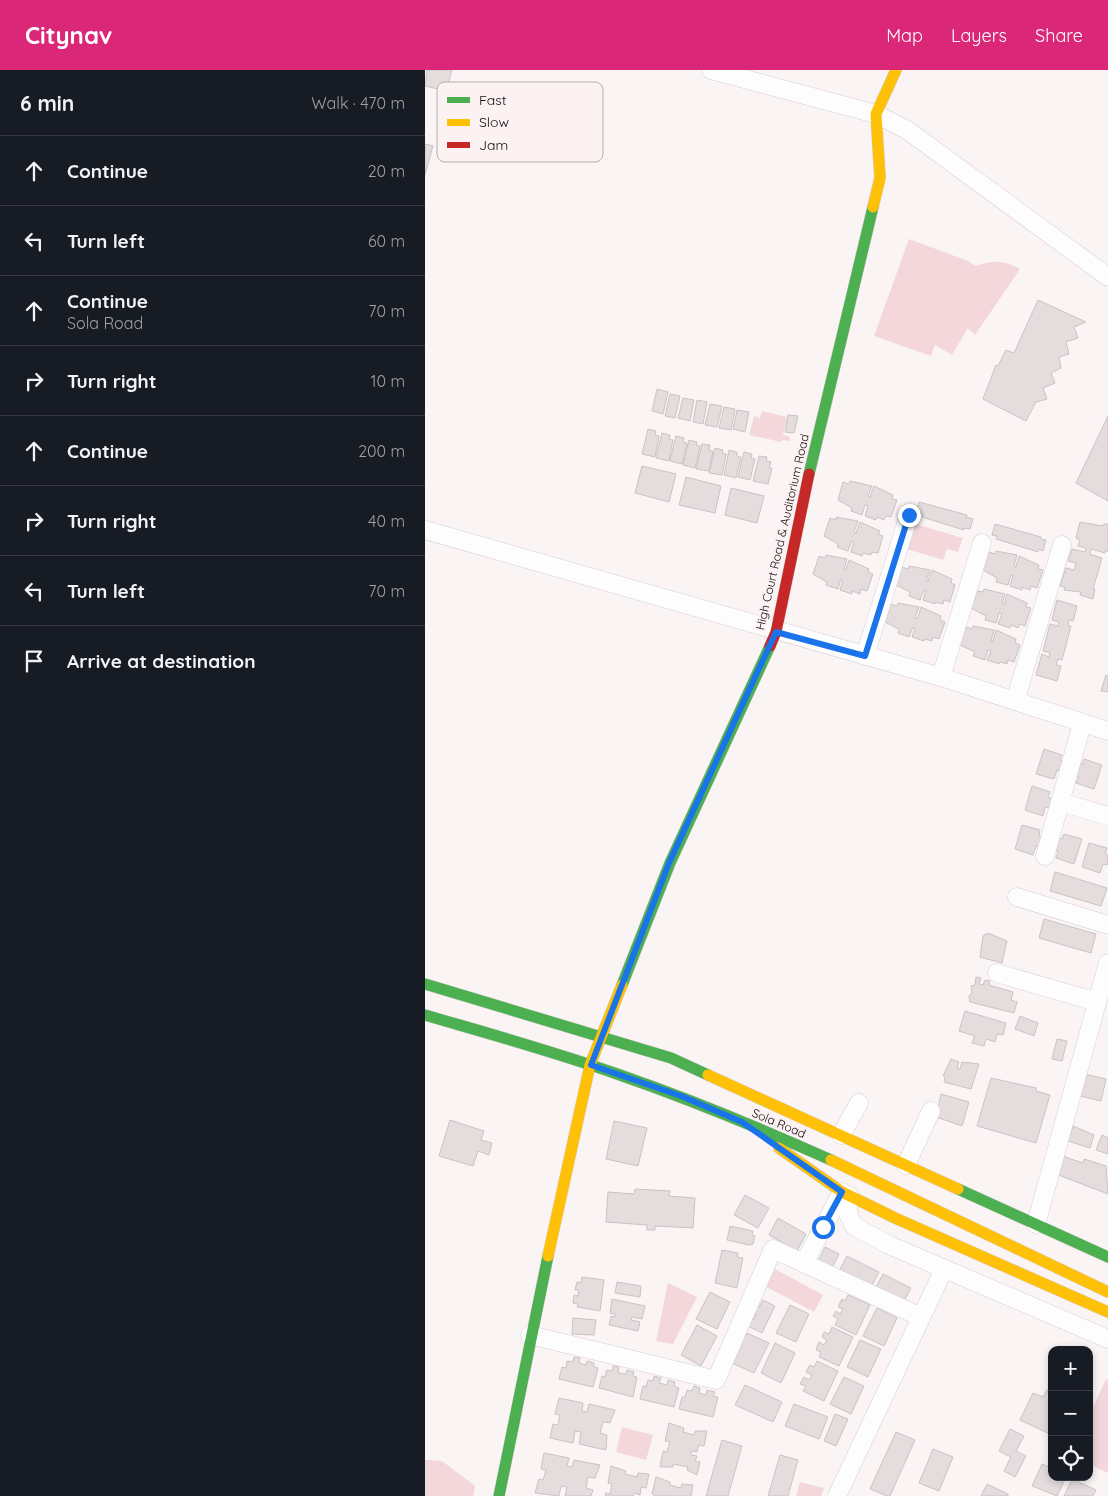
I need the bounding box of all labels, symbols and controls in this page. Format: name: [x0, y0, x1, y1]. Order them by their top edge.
text: Citynav: [25, 20, 112, 50]
text: Map: [886, 24, 923, 47]
text: Layers: [951, 24, 1007, 47]
text: Share: [1035, 24, 1083, 47]
legend: [437, 82, 603, 162]
text: 6 min: [20, 90, 74, 116]
text: Fast: [479, 91, 507, 109]
text: Walk · 470 m: [311, 93, 405, 113]
text: Slow: [479, 113, 509, 131]
text: Jam: [479, 136, 508, 154]
icon: ahead: [20, 157, 48, 185]
text: Continue: [67, 159, 148, 183]
text: 20 m: [368, 161, 405, 181]
icon: left: [20, 227, 48, 255]
text: Turn left: [67, 229, 145, 253]
text: 60 m: [368, 231, 405, 251]
text: Continue: [67, 289, 148, 313]
icon: ahead: [20, 297, 48, 325]
text: 70 m: [368, 301, 405, 321]
text: Sola Road: [67, 313, 143, 333]
icon: right: [20, 367, 48, 395]
text: Turn right: [67, 369, 156, 393]
text: 10 m: [371, 371, 405, 391]
street label: High Court Road & Auditorium Road: [752, 433, 812, 631]
icon: ahead: [20, 437, 48, 465]
text: Continue: [67, 439, 148, 463]
text: 200 m: [358, 441, 405, 461]
route end: [898, 504, 921, 527]
icon: right: [20, 507, 48, 535]
text: Turn right: [67, 509, 156, 533]
text: 40 m: [368, 511, 405, 531]
icon: left: [20, 577, 48, 605]
text: Turn left: [67, 579, 145, 603]
text: 70 m: [368, 581, 405, 601]
icon: arrive: [20, 647, 48, 675]
text: Arrive at destination: [67, 649, 256, 673]
street label: Sola Road: [750, 1105, 808, 1141]
route start: [812, 1216, 835, 1239]
map controls: [1048, 1346, 1093, 1481]
button: +: [1048, 1346, 1093, 1391]
button: −: [1048, 1391, 1093, 1436]
button: locate: [1048, 1436, 1093, 1481]

